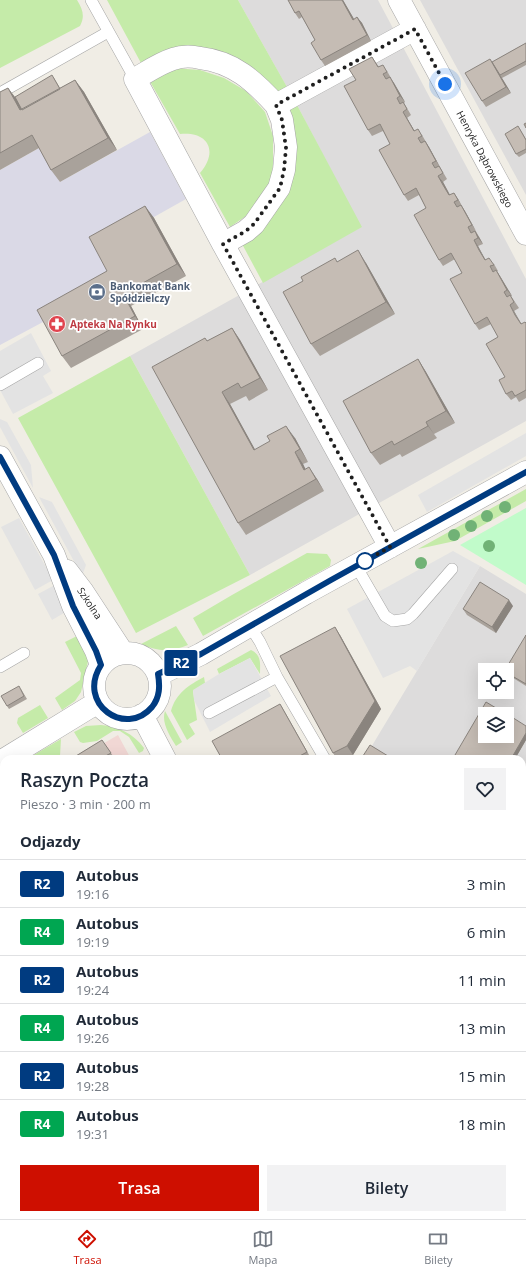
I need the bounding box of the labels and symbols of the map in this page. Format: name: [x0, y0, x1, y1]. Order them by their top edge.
your location: [435, 74, 455, 94]
street label: Henryka Dąbrowskiego: [453, 108, 517, 210]
place label: Bankomat Bank Spółdzielczy: [110, 279, 191, 305]
bank icon: Bankomat Bank Spółdzielczy: [87, 282, 107, 302]
pharmacy icon: Apteka Na Rynku: [47, 314, 67, 334]
place label: Apteka Na Rynku: [70, 317, 157, 331]
unlabelled marker: [356, 552, 374, 570]
street label: Szkolna: [74, 584, 106, 622]
line badge: R2: [163, 650, 199, 676]

